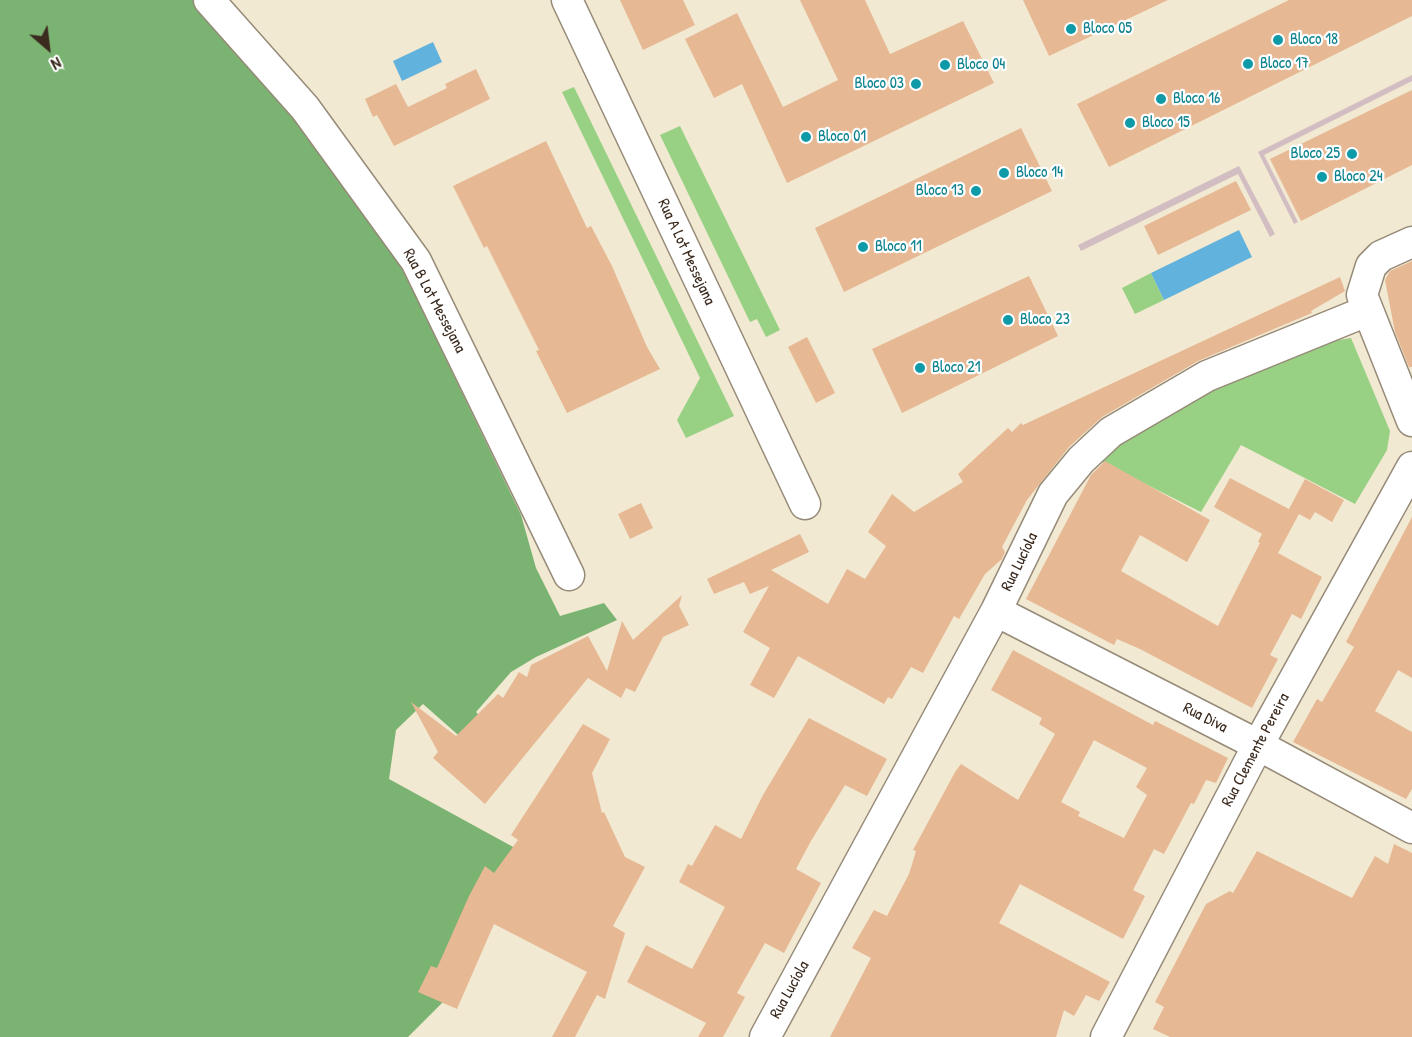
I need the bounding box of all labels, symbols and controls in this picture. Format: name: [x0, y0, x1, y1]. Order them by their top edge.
north arrow: [18, 18, 78, 78]
place label: Bloco 05: [1083, 19, 1132, 39]
marker: Bloco 05: [1064, 22, 1078, 36]
place label: Bloco 18: [1290, 30, 1338, 50]
marker: Bloco 18: [1271, 33, 1285, 47]
text: N: [48, 52, 65, 76]
place label: Bloco 17: [1260, 54, 1309, 74]
place label: Bloco 04: [957, 55, 1005, 75]
marker: Bloco 17: [1241, 57, 1255, 71]
marker: Bloco 04: [938, 58, 952, 72]
place label: Bloco 03: [855, 74, 904, 94]
marker: Bloco 03: [909, 77, 923, 91]
place label: Bloco 16: [1173, 89, 1220, 109]
marker: Bloco 16: [1154, 92, 1168, 106]
place label: Bloco 15: [1142, 113, 1190, 133]
marker: Bloco 15: [1123, 116, 1137, 130]
place label: Bloco 01: [818, 127, 866, 147]
marker: Bloco 01: [799, 130, 813, 144]
place label: Bloco 25: [1291, 144, 1340, 164]
marker: Bloco 25: [1345, 147, 1359, 161]
place label: Bloco 14: [1016, 163, 1063, 183]
marker: Bloco 14: [997, 166, 1011, 180]
place label: Bloco 24: [1334, 167, 1383, 187]
marker: Bloco 24: [1315, 170, 1329, 184]
place label: Bloco 13: [916, 181, 964, 201]
marker: Bloco 13: [969, 184, 983, 198]
street label: Rua A Lot Messejana: [653, 196, 719, 308]
place label: Bloco 11: [875, 237, 922, 257]
marker: Bloco 11: [856, 240, 870, 254]
street label: Rua B Lot Messejana: [399, 246, 469, 356]
place label: Bloco 23: [1020, 310, 1070, 330]
marker: Bloco 23: [1001, 313, 1015, 327]
place label: Bloco 21: [932, 358, 980, 378]
marker: Bloco 21: [913, 361, 927, 375]
street label: Rua Lucíola: [998, 530, 1042, 594]
street label: Rua Clemente Pereira: [1218, 690, 1294, 810]
street label: Rua Diva: [1179, 699, 1231, 737]
street label: Rua Lucíola: [766, 958, 814, 1022]

